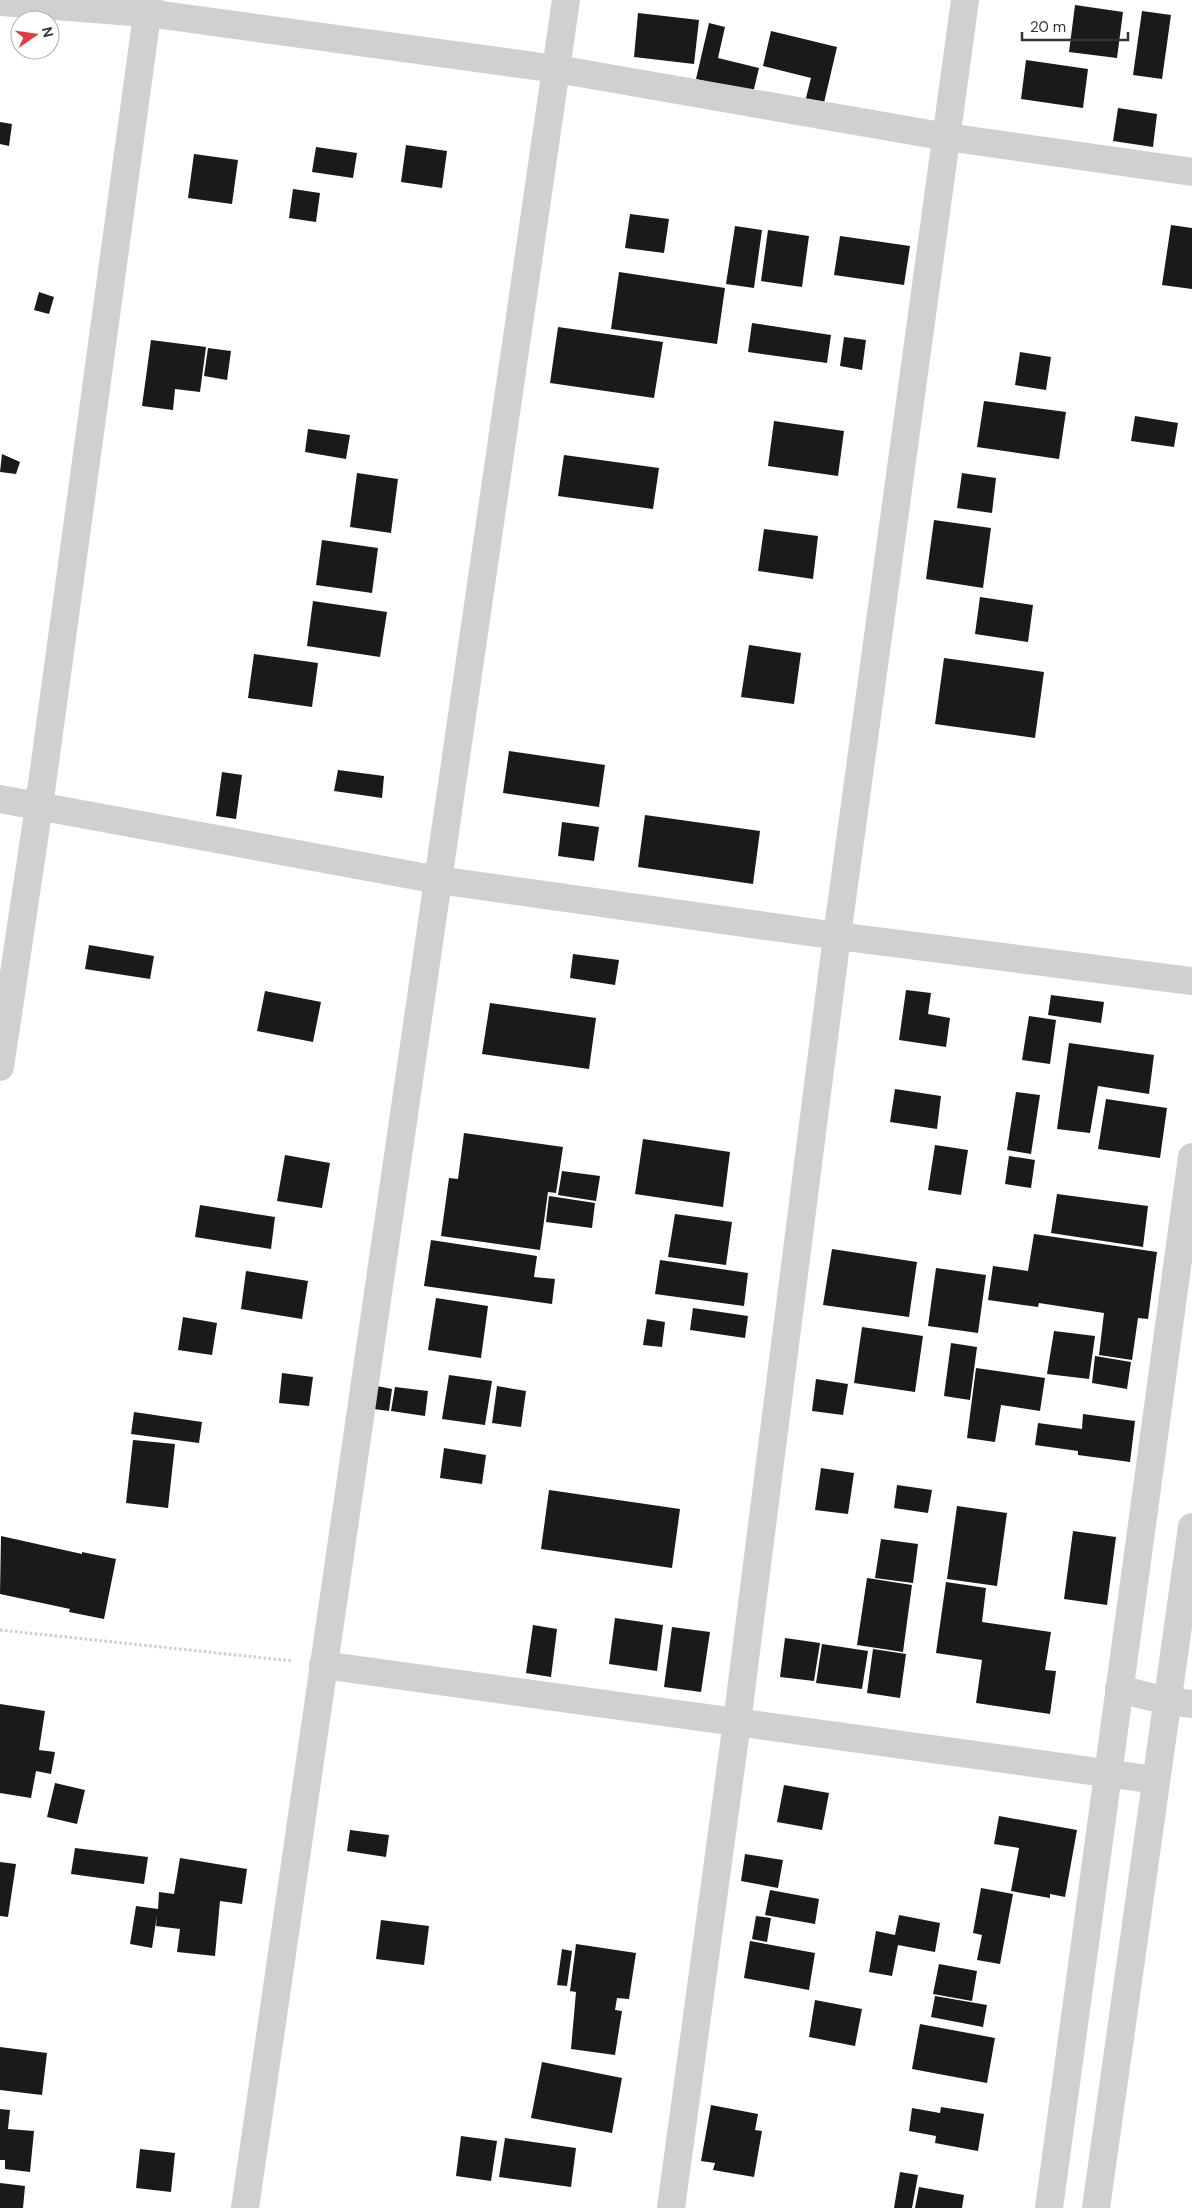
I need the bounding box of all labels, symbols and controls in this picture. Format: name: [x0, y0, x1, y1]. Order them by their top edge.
north arrow: [10, 10, 60, 60]
scale bar: [1022, 10, 1128, 42]
text: 20 m: [1030, 17, 1066, 37]
text: N: [38, 25, 58, 39]

